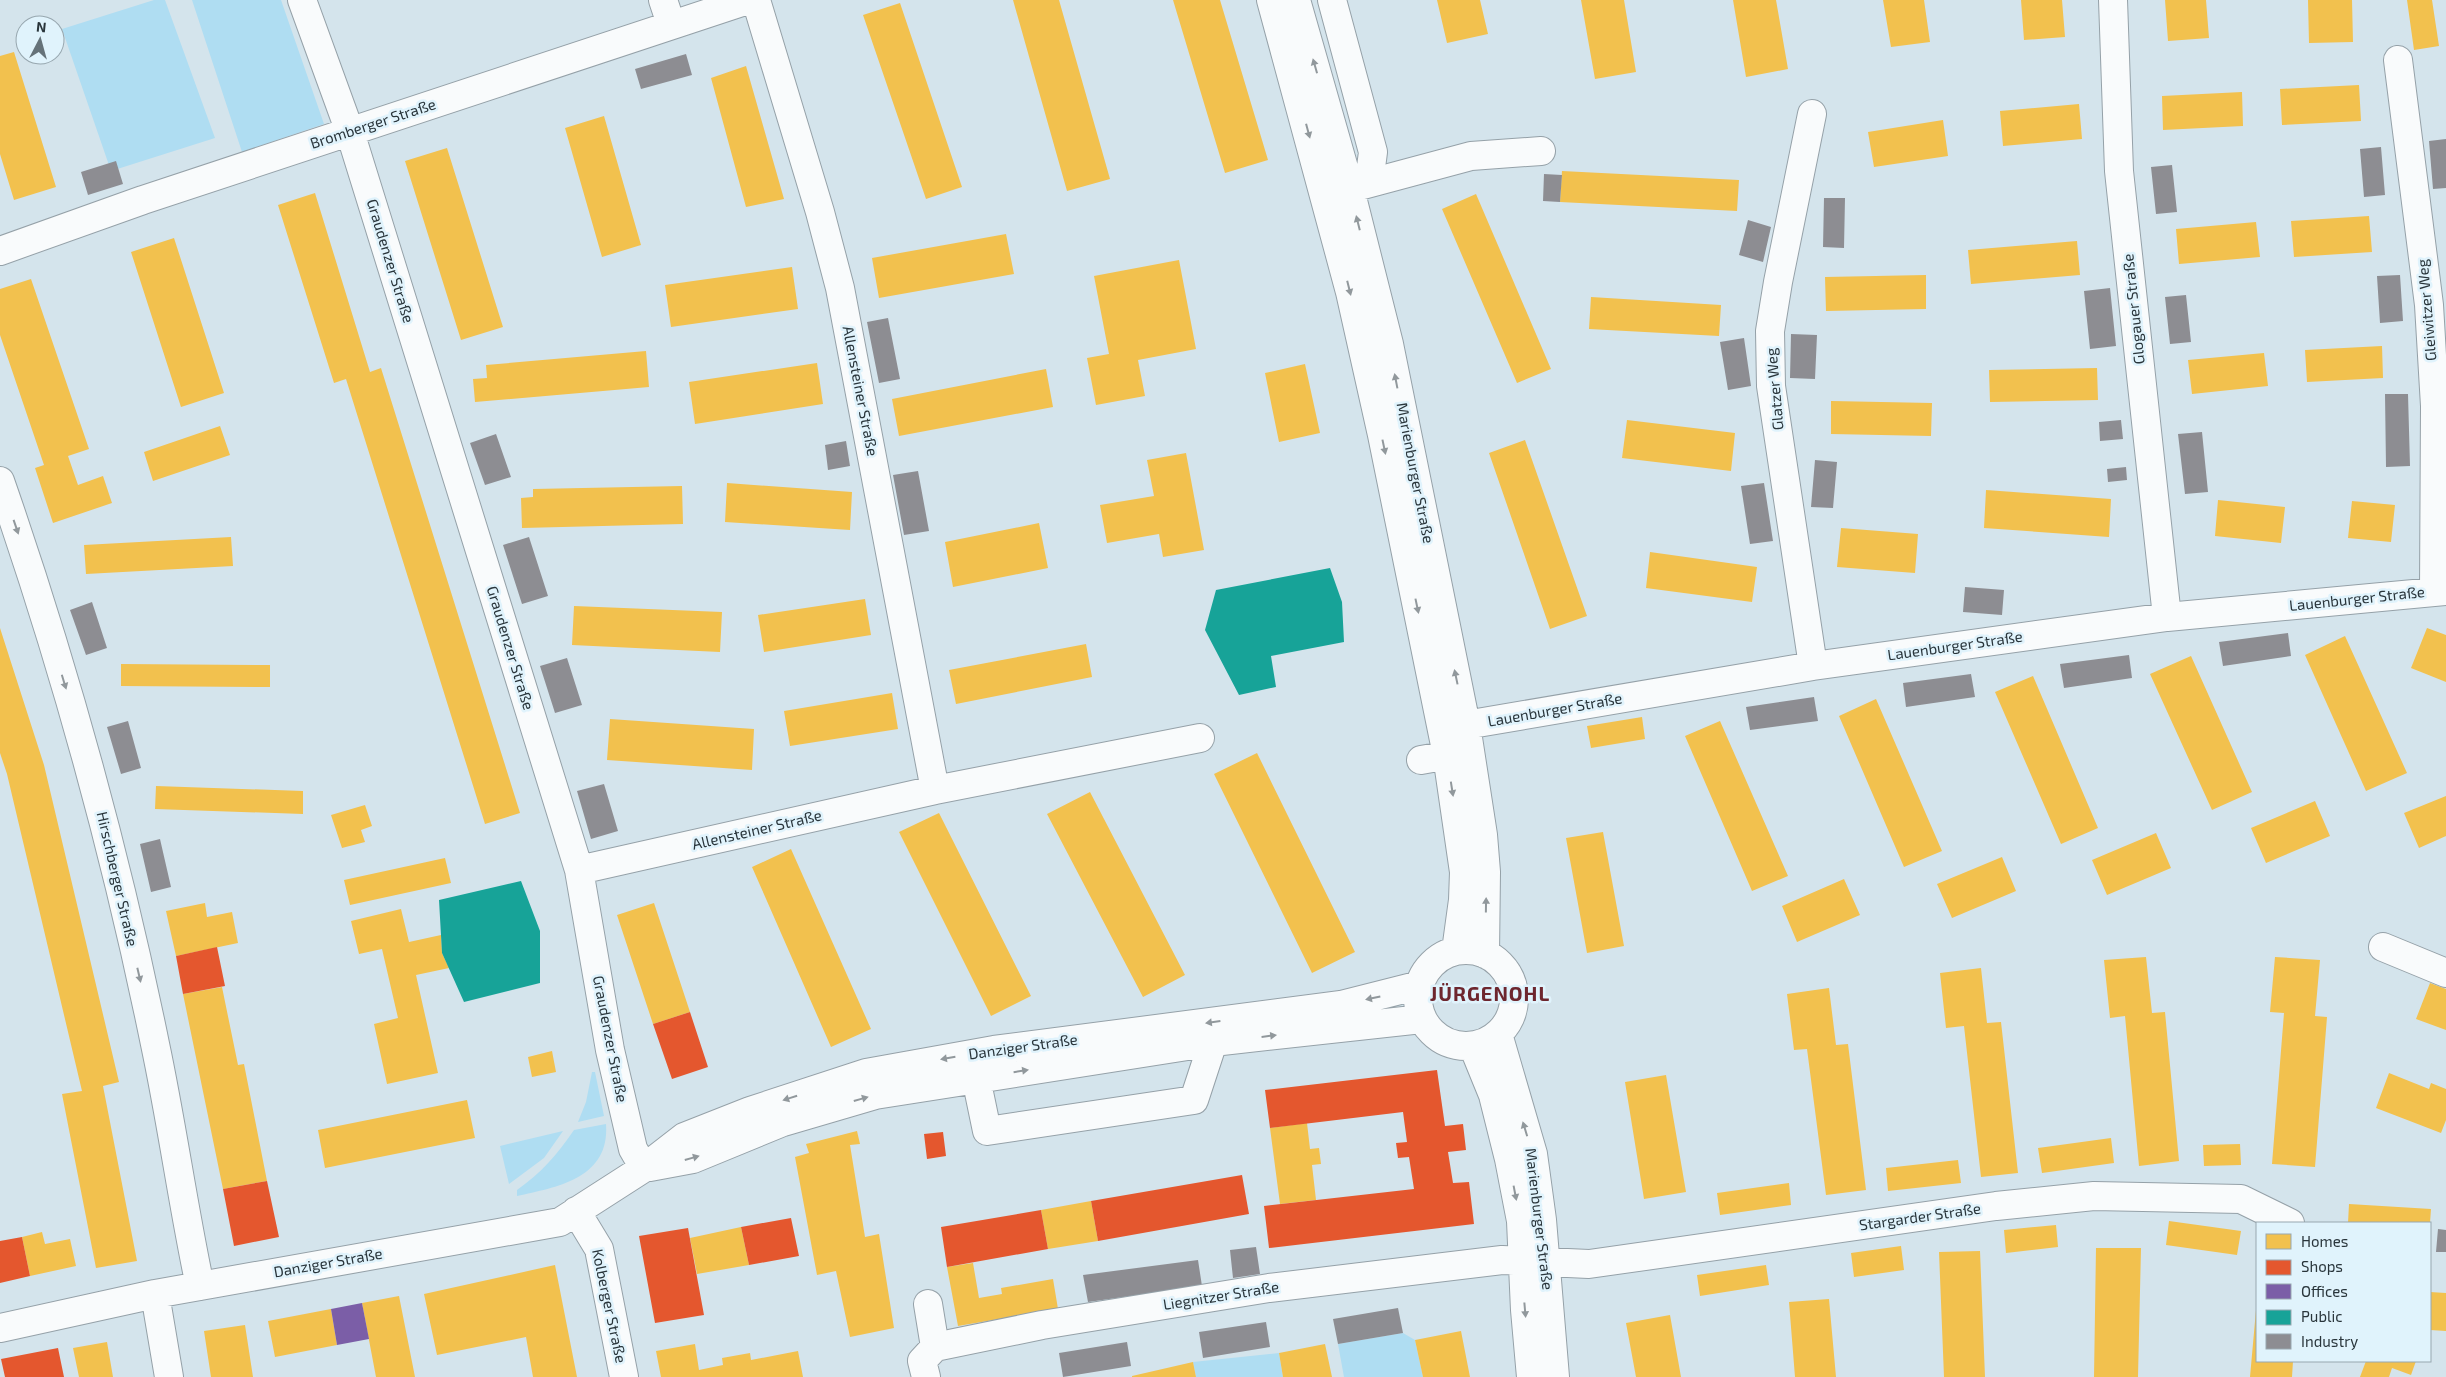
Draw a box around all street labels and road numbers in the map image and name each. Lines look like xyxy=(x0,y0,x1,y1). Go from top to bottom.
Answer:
street label: Bromberger Straße xyxy=(308,94,438,152)
street label: Graudenzer Straße xyxy=(364,196,418,325)
street label: Glogauer Straße xyxy=(2118,253,2148,365)
street label: Gleiwitzer Weg xyxy=(2413,258,2439,362)
street label: Allensteiner Straße xyxy=(840,324,882,458)
street label: Glatzer Weg xyxy=(1761,346,1787,431)
street label: Marienburger Straße xyxy=(1394,401,1438,545)
street label: Lauenburger Straße xyxy=(2288,582,2426,614)
street label: Graudenzer Straße xyxy=(484,583,538,712)
street label: Lauenburger Straße xyxy=(1886,627,2024,663)
street label: Lauenburger Straße xyxy=(1486,688,1623,730)
street label: Allensteiner Straße xyxy=(690,805,823,853)
street label: Hirschberger Straße xyxy=(94,810,142,948)
street label: Graudenzer Straße xyxy=(590,974,632,1104)
street label: Danziger Straße xyxy=(967,1029,1079,1063)
street label: Marienburger Straße xyxy=(1522,1147,1558,1291)
street label: Stargarder Straße xyxy=(1858,1199,1982,1233)
street label: Danziger Straße xyxy=(272,1244,384,1280)
street label: Kolberger Straße xyxy=(589,1247,631,1364)
street label: Liegnitzer Straße xyxy=(1162,1277,1280,1313)

